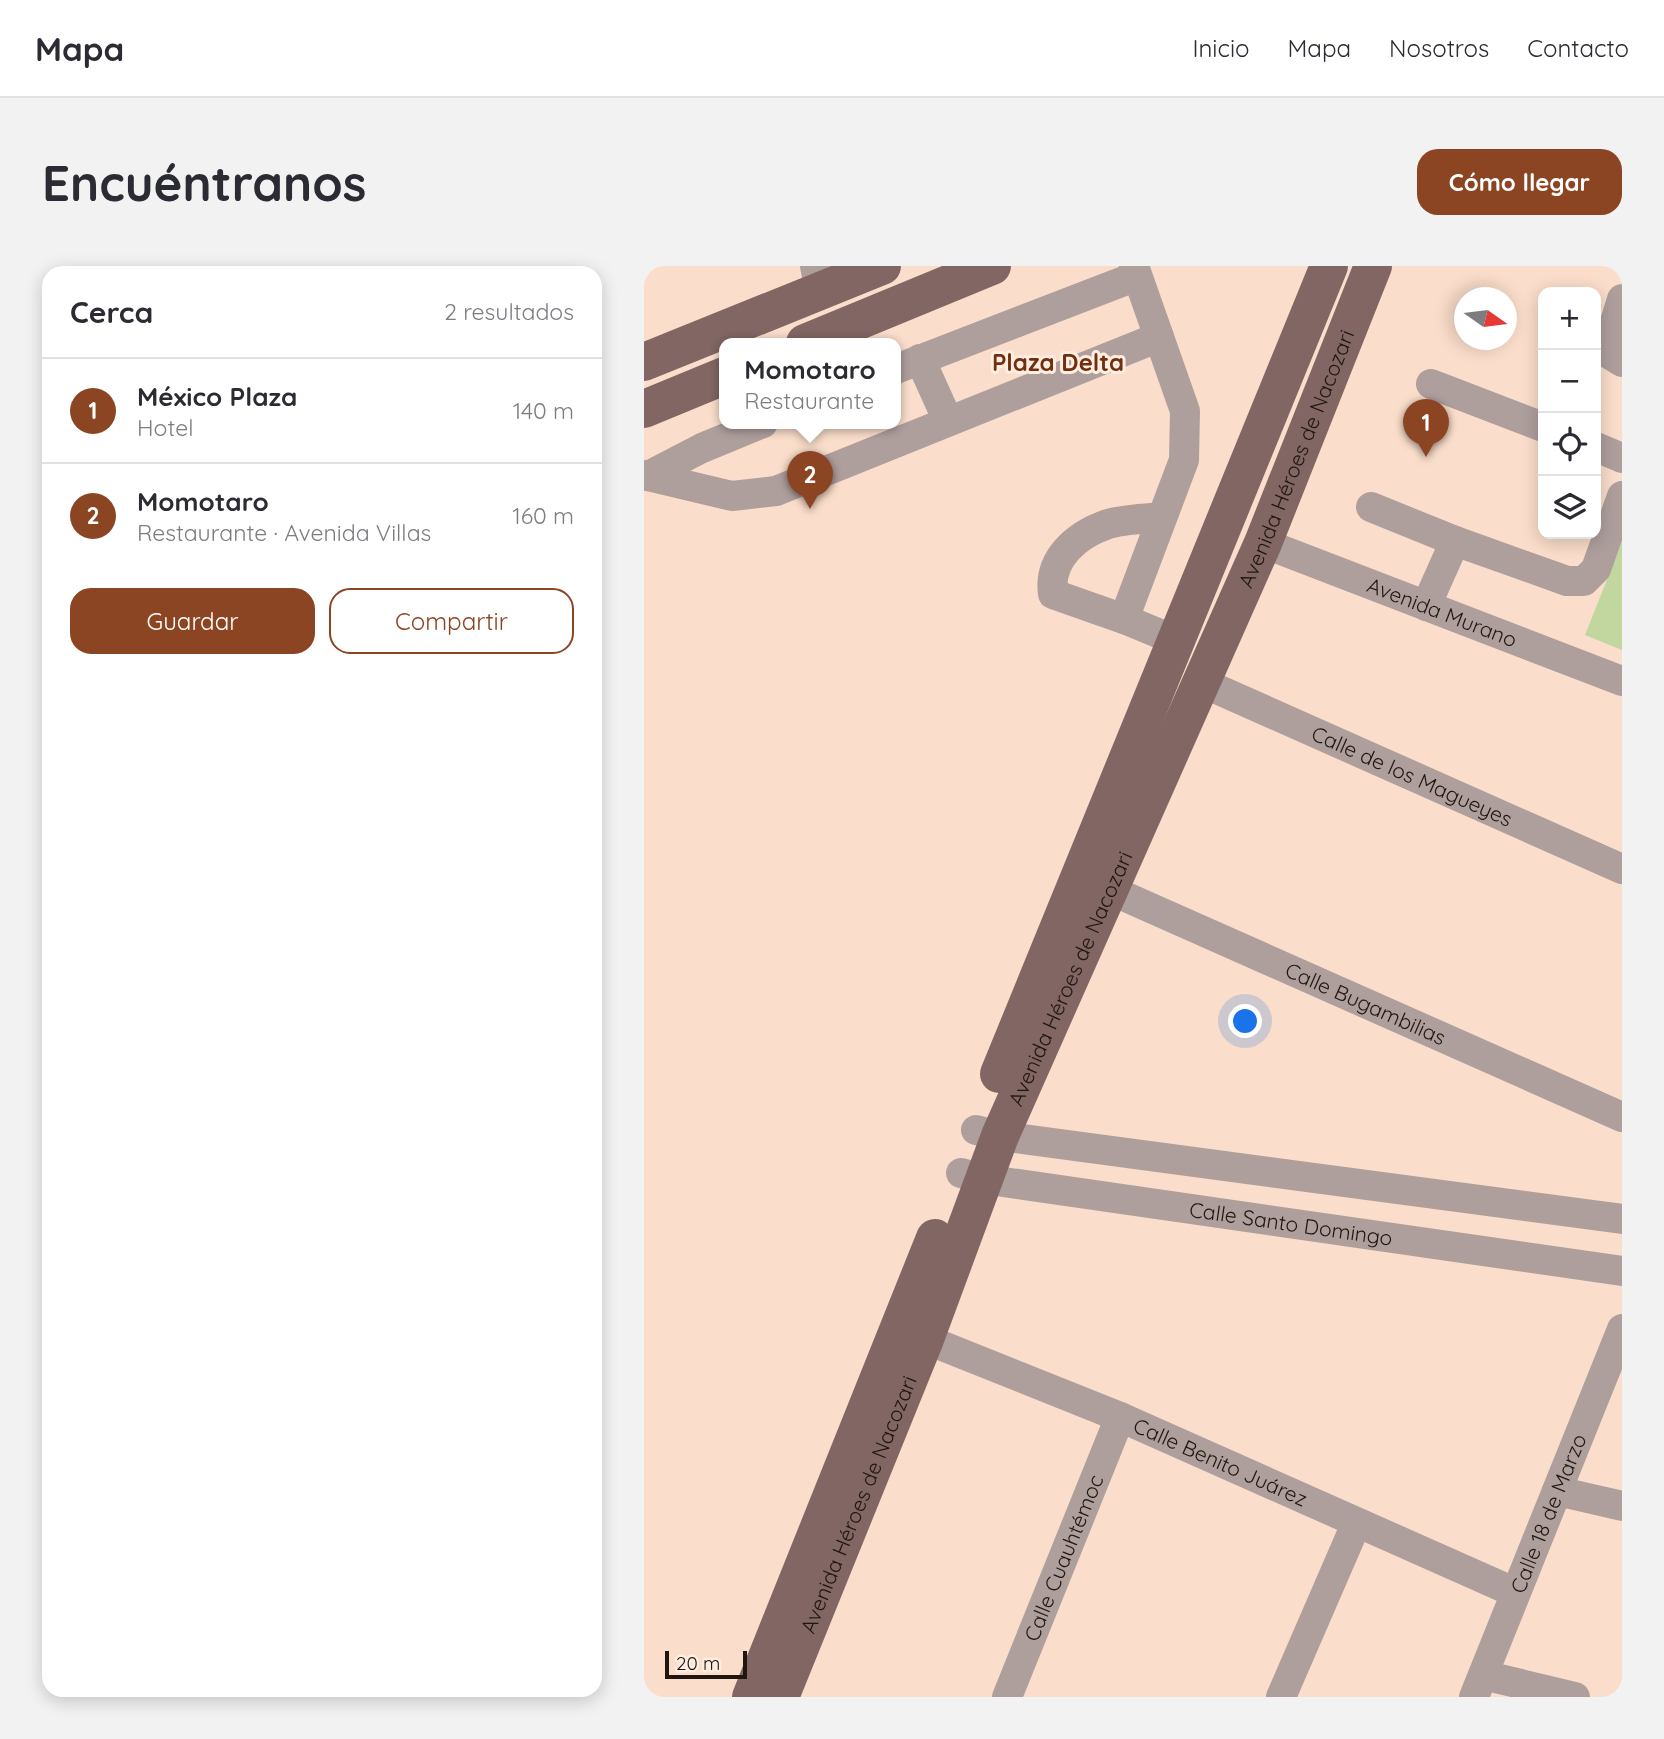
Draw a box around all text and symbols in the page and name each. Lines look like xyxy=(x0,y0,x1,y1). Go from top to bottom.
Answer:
text: Mapa xyxy=(35,28,124,69)
text: Inicio xyxy=(1192,33,1250,63)
text: Mapa xyxy=(1288,33,1351,63)
text: Nosotros xyxy=(1389,33,1489,63)
text: Contacto xyxy=(1527,33,1629,63)
button: Cómo llegar xyxy=(1417,149,1622,215)
text: Encuéntranos xyxy=(42,152,366,213)
north arrow xyxy=(1454,287,1517,350)
map controls xyxy=(1538,287,1601,539)
button: + xyxy=(1538,287,1601,350)
text: Cerca xyxy=(70,293,153,331)
text: 2 resultados xyxy=(444,297,574,326)
street label: Avenida Héroes de Nacozari xyxy=(1232,326,1359,591)
popup xyxy=(719,338,901,429)
district label: Plaza Delta xyxy=(992,347,1124,377)
button: − xyxy=(1538,350,1601,413)
text: Momotaro xyxy=(744,353,876,386)
text: México Plaza xyxy=(137,380,297,413)
text: Restaurante xyxy=(744,386,874,415)
text: 1 xyxy=(89,396,97,425)
text: 140 m xyxy=(513,396,574,425)
pin: 1 xyxy=(1403,399,1449,457)
text: Hotel xyxy=(137,413,193,442)
button: locate xyxy=(1538,413,1601,476)
pin: 2 xyxy=(787,451,833,509)
button: layers xyxy=(1538,476,1601,539)
text: Momotaro xyxy=(137,485,269,518)
text: 2 xyxy=(86,501,100,530)
text: 160 m xyxy=(512,501,574,530)
text: Restaurante · Avenida Villas xyxy=(137,518,431,547)
street label: Avenida Murano xyxy=(1364,571,1521,652)
button: Guardar xyxy=(70,588,315,654)
button: Compartir xyxy=(329,588,574,654)
street label: Calle de los Magueyes xyxy=(1308,720,1517,832)
street label: Avenida Héroes de Nacozari xyxy=(1002,847,1138,1110)
street label: Calle Bugambilias xyxy=(1281,956,1450,1050)
your location xyxy=(1228,1004,1262,1038)
street label: Calle Santo Domingo xyxy=(1188,1196,1394,1251)
street label: Avenida Héroes de Nacozari xyxy=(794,1372,922,1637)
street label: Calle Benito Juárez xyxy=(1130,1412,1311,1512)
street label: Calle 18 de Marzo xyxy=(1504,1430,1592,1597)
street label: Calle Cuauhtémoc xyxy=(1018,1471,1108,1645)
scale bar xyxy=(665,1648,747,1680)
text: 20 m xyxy=(676,1651,720,1675)

